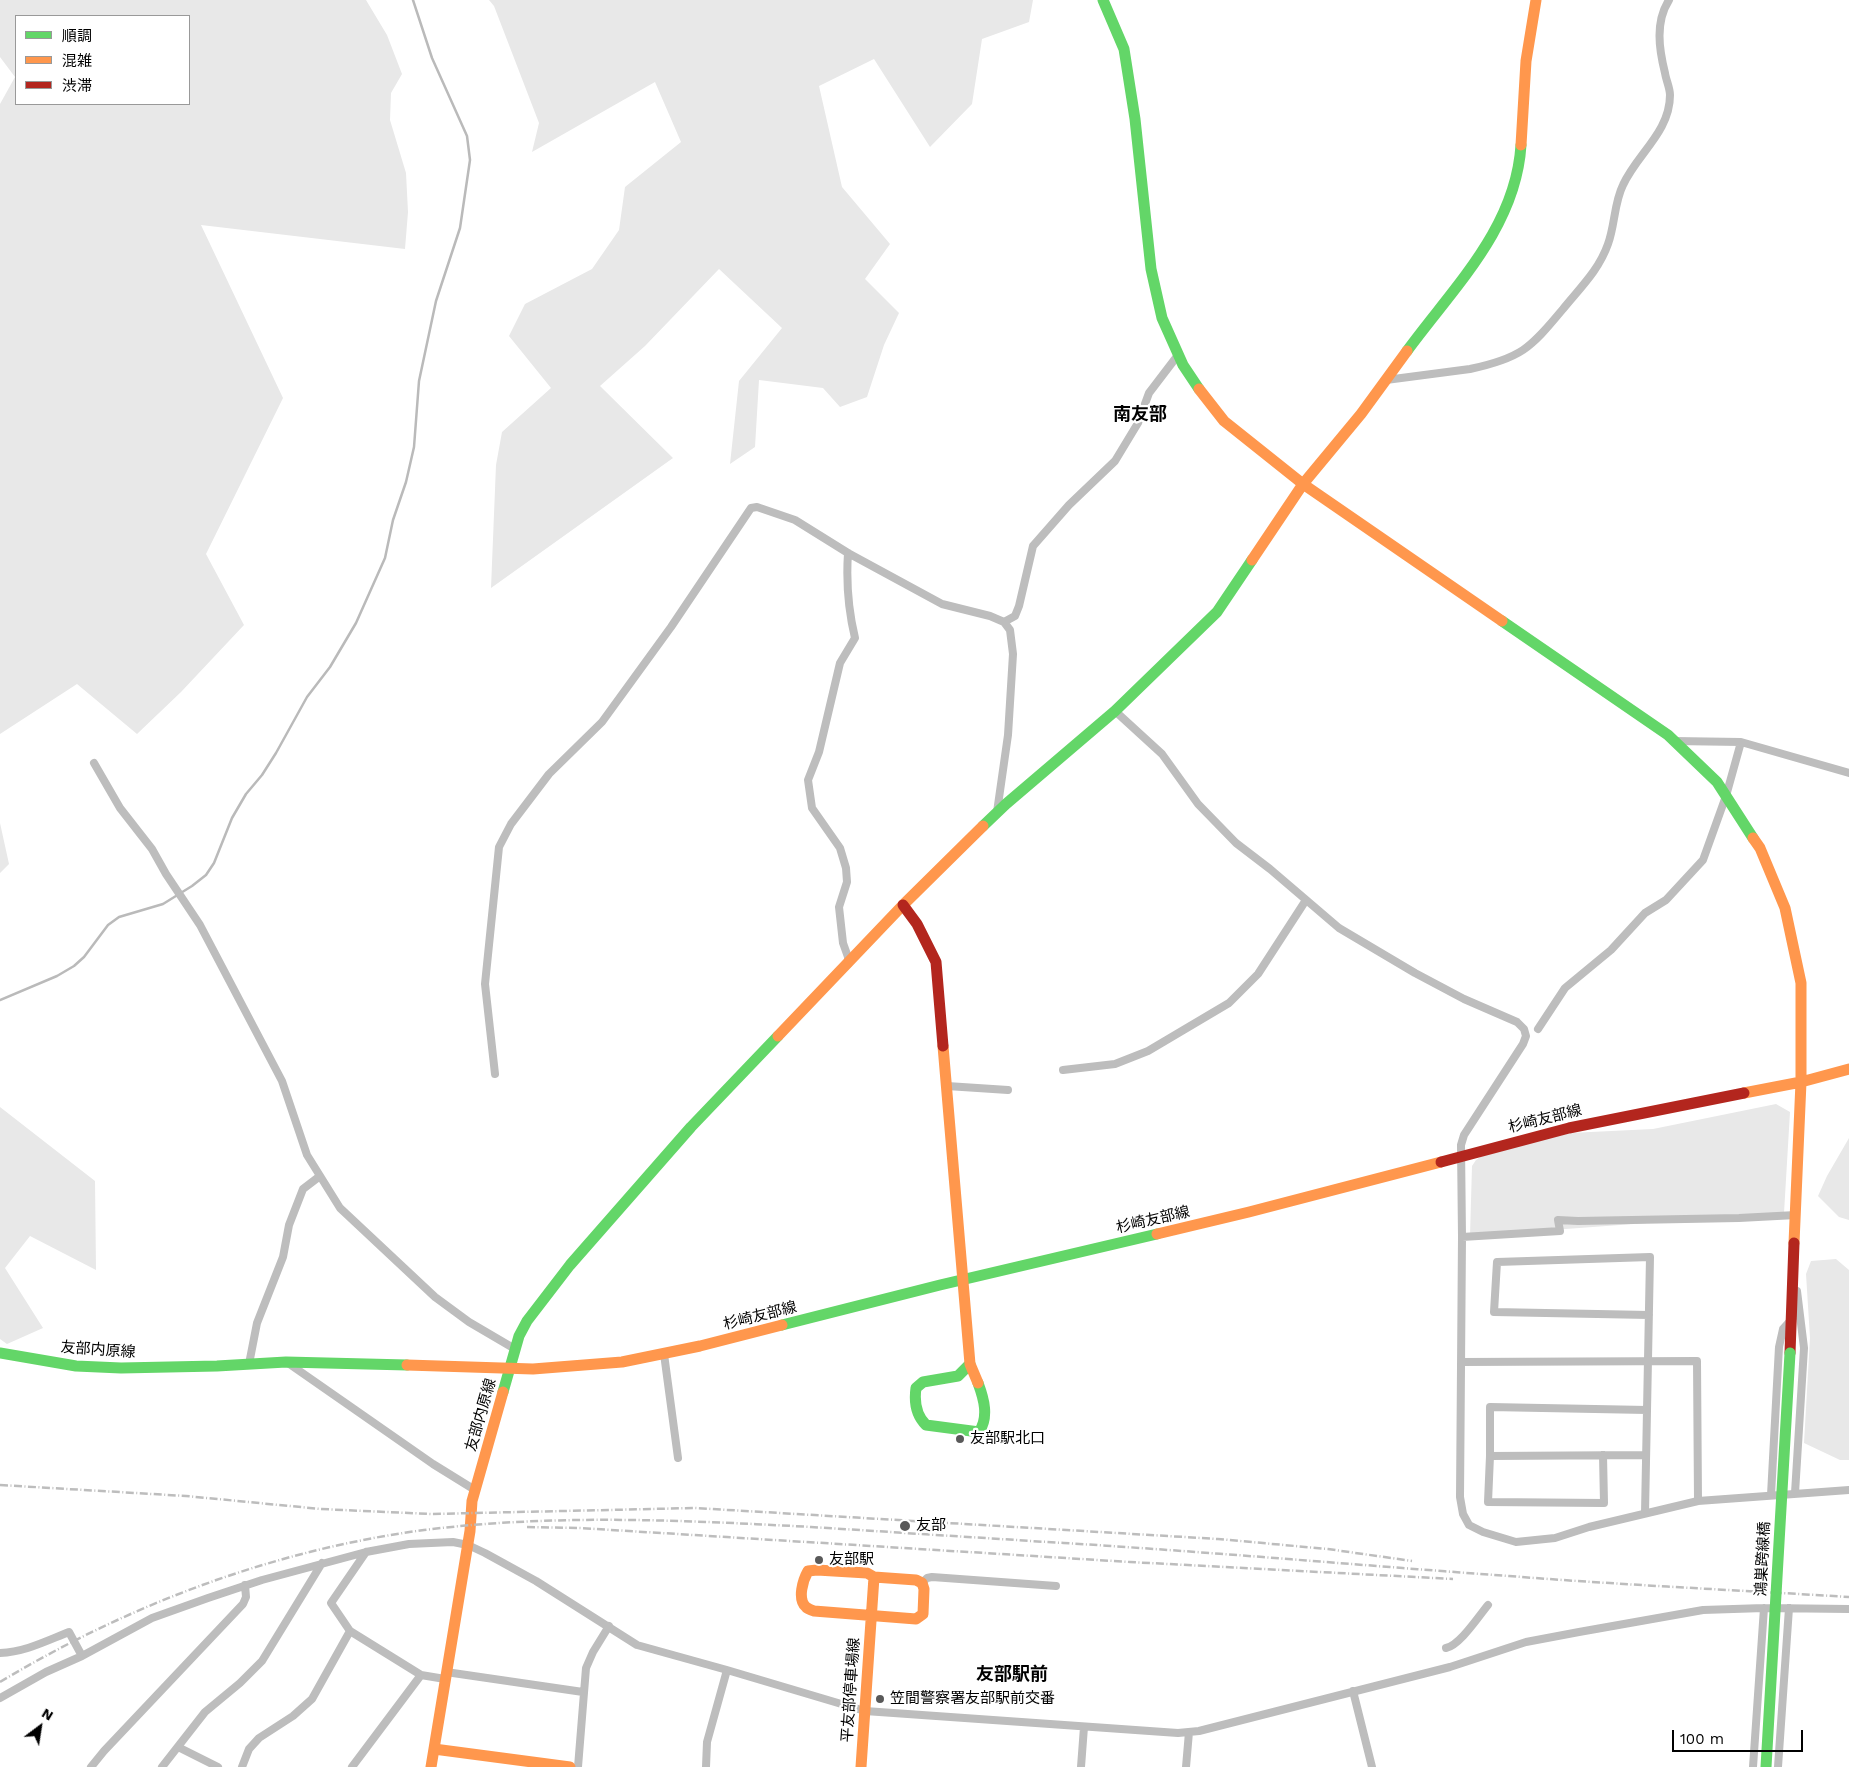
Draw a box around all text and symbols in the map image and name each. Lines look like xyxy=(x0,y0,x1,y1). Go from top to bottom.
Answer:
legend xyxy=(15,15,190,105)
text: 順調 xyxy=(62,27,92,45)
text: 混雑 xyxy=(62,52,92,70)
text: 渋滞 xyxy=(62,77,92,95)
district label: 南友部 xyxy=(1113,404,1167,426)
street label: 杉崎友部線 xyxy=(1506,1101,1584,1137)
street label: 杉崎友部線 xyxy=(1114,1203,1192,1237)
street label: 杉崎友部線 xyxy=(721,1298,799,1334)
street label: 友部内原線 xyxy=(60,1338,136,1362)
street label: 友部内原線 xyxy=(462,1376,500,1454)
place label: 友部駅北口 xyxy=(970,1430,1045,1448)
marker: 友部駅北口 xyxy=(954,1433,966,1445)
place label: 友部 xyxy=(916,1517,946,1535)
marker: 友部 xyxy=(898,1519,912,1533)
street label: 鴻巣跨線橋 xyxy=(1752,1521,1774,1597)
place label: 友部駅 xyxy=(829,1551,874,1569)
marker: 友部駅 xyxy=(813,1554,825,1566)
street label: 平友部停車場線 xyxy=(838,1637,864,1743)
district label: 友部駅前 xyxy=(976,1664,1048,1686)
place label: 笠間警察署友部駅前交番 xyxy=(890,1690,1055,1708)
marker: 笠間警察署友部駅前交番 xyxy=(874,1693,886,1705)
north arrow xyxy=(15,1702,65,1752)
text: N xyxy=(39,1705,56,1724)
scale bar xyxy=(1674,1720,1805,1752)
text: 100 m xyxy=(1680,1730,1724,1748)

